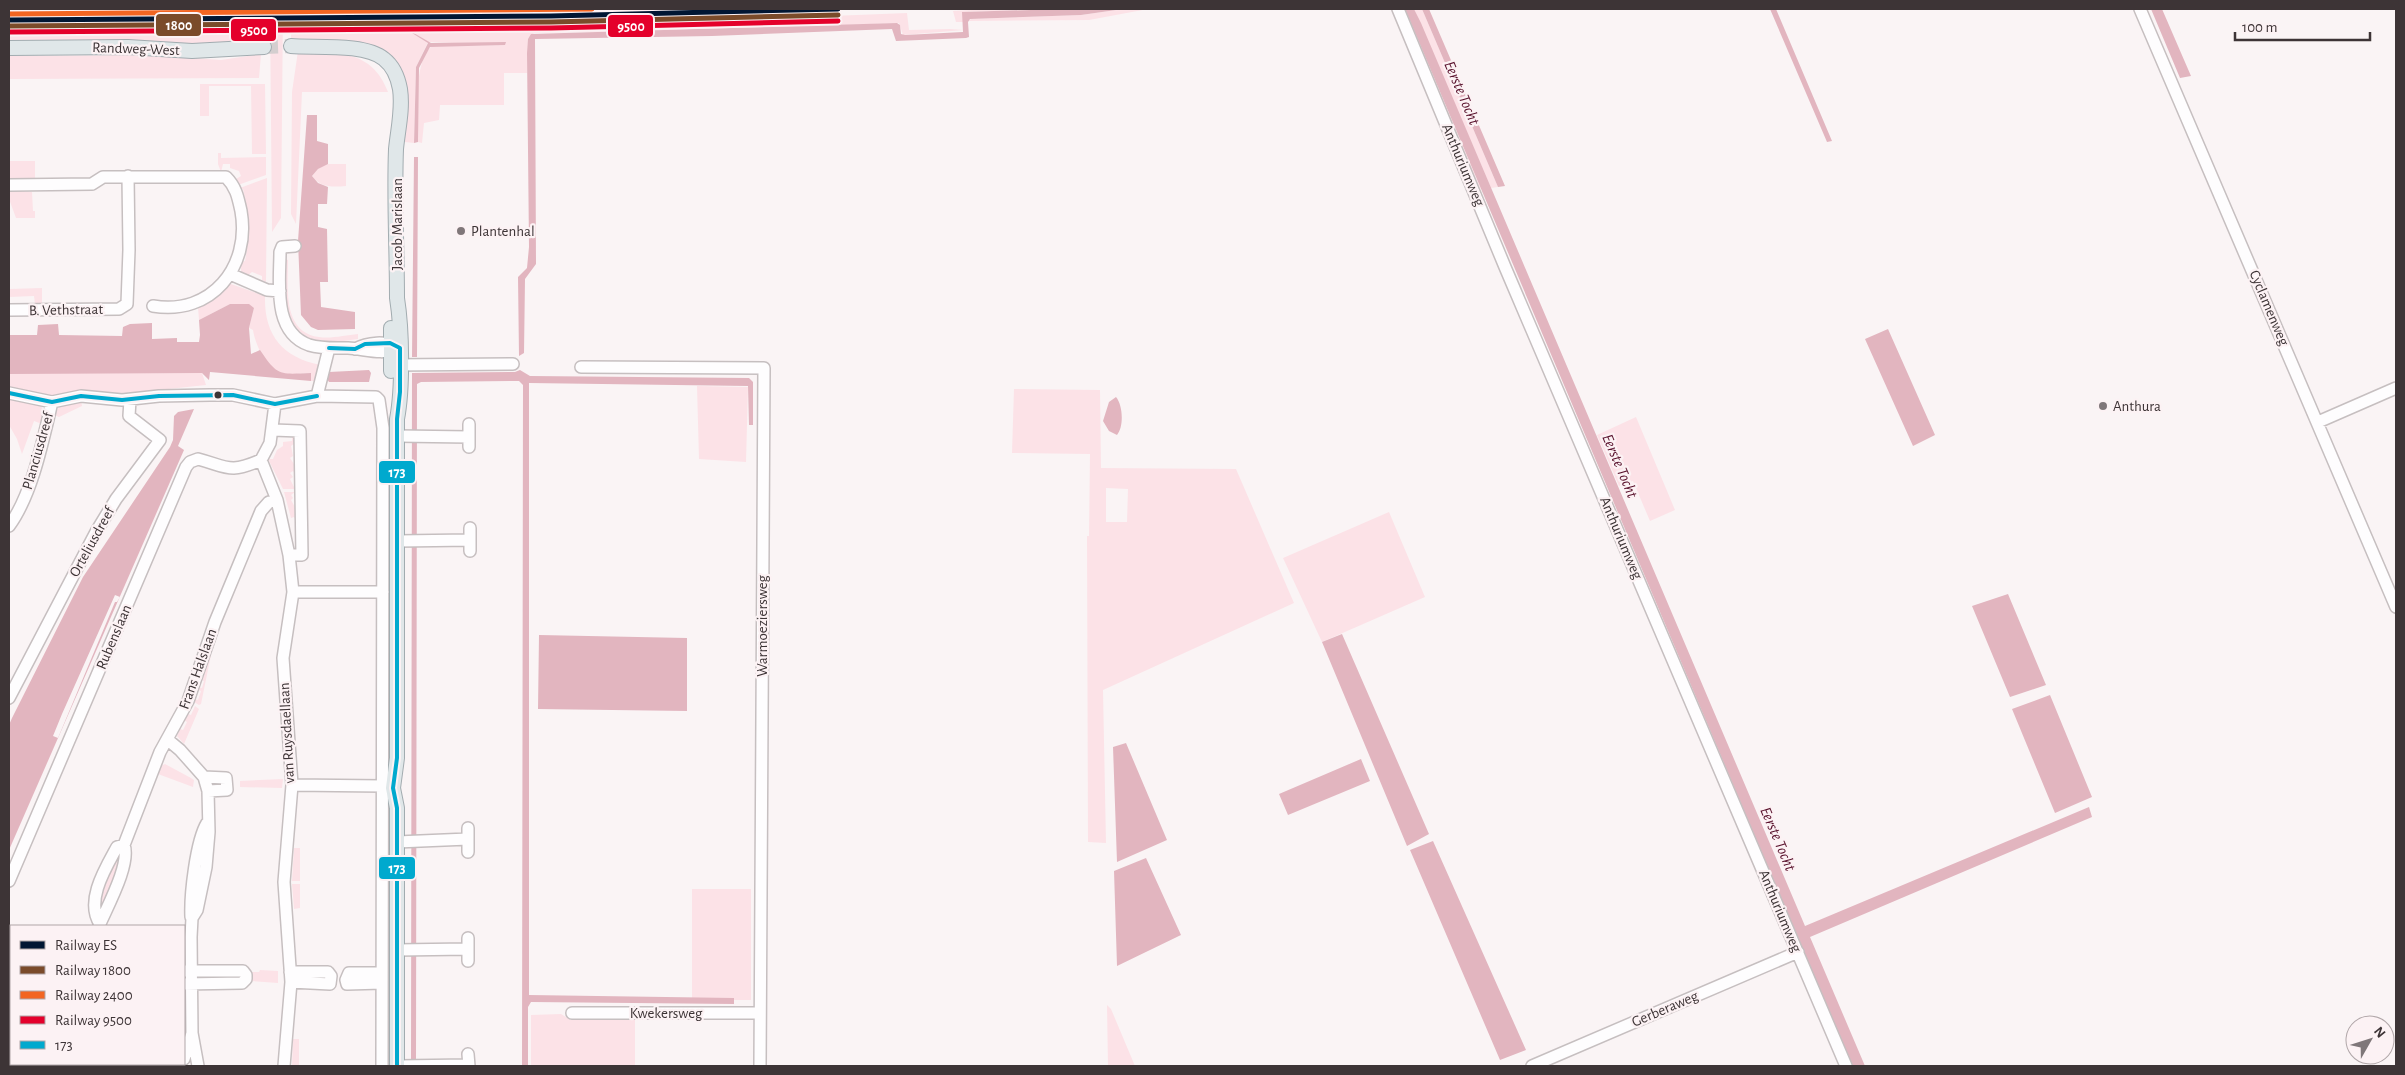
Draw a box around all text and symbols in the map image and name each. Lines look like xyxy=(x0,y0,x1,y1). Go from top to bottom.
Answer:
scale bar xyxy=(2235,10,2370,42)
line badge: 1800 xyxy=(155,13,202,37)
line badge: 9500 xyxy=(607,14,654,38)
line badge: 9500 xyxy=(230,18,277,42)
text: 1800 xyxy=(166,19,192,33)
text: 9500 xyxy=(617,20,645,34)
text: 100 m xyxy=(2242,20,2277,35)
text: 9500 xyxy=(240,24,268,38)
street label: Randweg-West xyxy=(92,40,180,58)
water label: Eerste Tocht xyxy=(1441,59,1483,128)
street label: Anthuriumweg xyxy=(1439,122,1487,209)
street label: Jacob Marislaan xyxy=(390,178,405,270)
place label: Plantenhal xyxy=(471,224,535,239)
marker: Plantenhal xyxy=(455,225,467,237)
street label: Cyclamenweg xyxy=(2246,268,2292,349)
street label: B. Vethstraat xyxy=(29,302,104,318)
unlabelled marker xyxy=(213,390,223,400)
place label: Anthura xyxy=(2113,399,2161,414)
marker: Anthura xyxy=(2097,400,2109,412)
street label: Planciusdreef xyxy=(20,409,57,491)
water label: Eerste Tocht xyxy=(1599,432,1641,501)
line badge: 173 xyxy=(378,460,416,484)
text: 173 xyxy=(388,466,406,480)
street label: Anthuriumweg xyxy=(1597,495,1645,582)
street label: Orteliusdreef xyxy=(67,503,118,579)
street label: Warmoeziersweg xyxy=(755,575,770,677)
street label: Rubenslaan xyxy=(94,602,134,672)
street label: Frans Halslaan xyxy=(177,627,219,711)
street label: van Ruysdaellaan xyxy=(277,682,297,784)
water label: Eerste Tocht xyxy=(1757,805,1799,874)
line badge: 173 xyxy=(378,856,416,880)
text: 173 xyxy=(388,862,406,876)
street label: Anthuriumweg xyxy=(1756,868,1804,955)
legend xyxy=(10,925,185,1065)
text: Railway ES xyxy=(55,938,117,953)
text: Railway 1800 xyxy=(55,963,131,978)
text: Railway 2400 xyxy=(55,988,133,1003)
street label: Gerberaweg xyxy=(1630,988,1701,1030)
street label: Kwekersweg xyxy=(630,1006,703,1021)
text: Railway 9500 xyxy=(55,1013,132,1028)
north arrow xyxy=(2345,1015,2395,1065)
text: N xyxy=(2371,1024,2388,1041)
text: 173 xyxy=(55,1038,73,1053)

